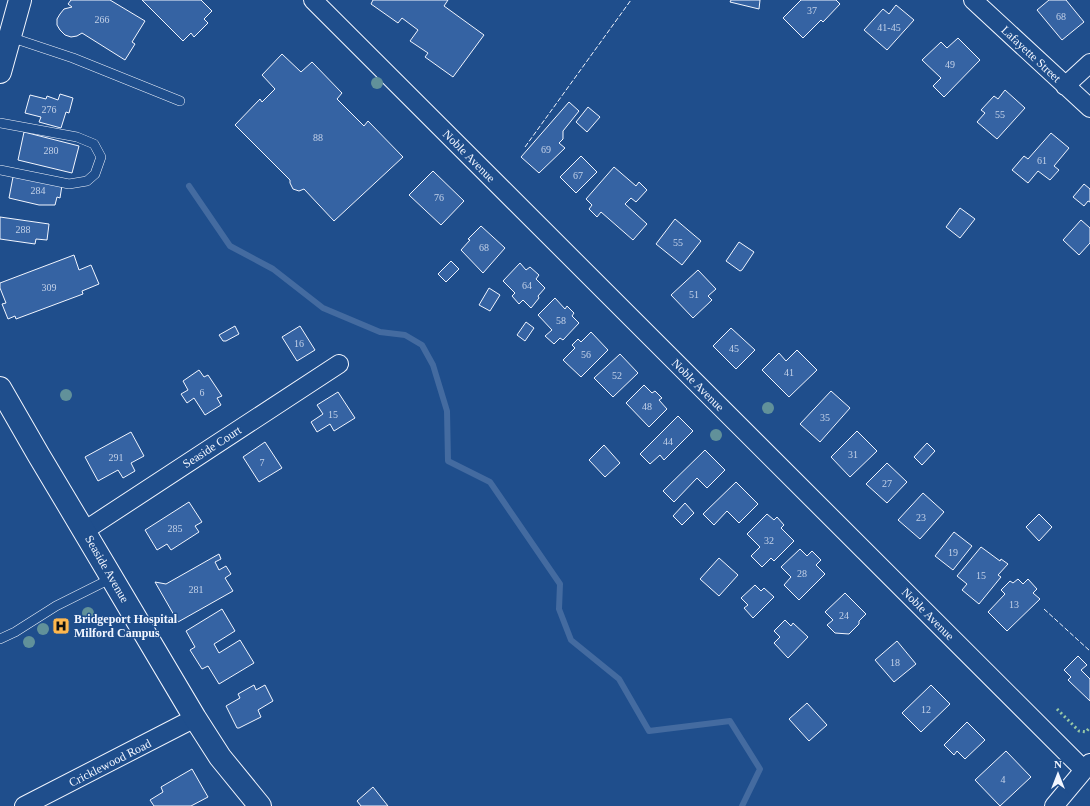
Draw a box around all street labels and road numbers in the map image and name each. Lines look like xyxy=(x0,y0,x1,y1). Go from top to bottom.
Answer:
street label: Lafayette Street xyxy=(998,23,1064,86)
street label: Noble Avenue xyxy=(440,127,498,185)
street label: Noble Avenue xyxy=(669,356,727,414)
street label: Seaside Court xyxy=(180,423,244,471)
street label: Seaside Avenue xyxy=(82,533,132,605)
street label: Noble Avenue xyxy=(899,585,957,643)
street label: Cricklewood Road xyxy=(67,736,153,790)

